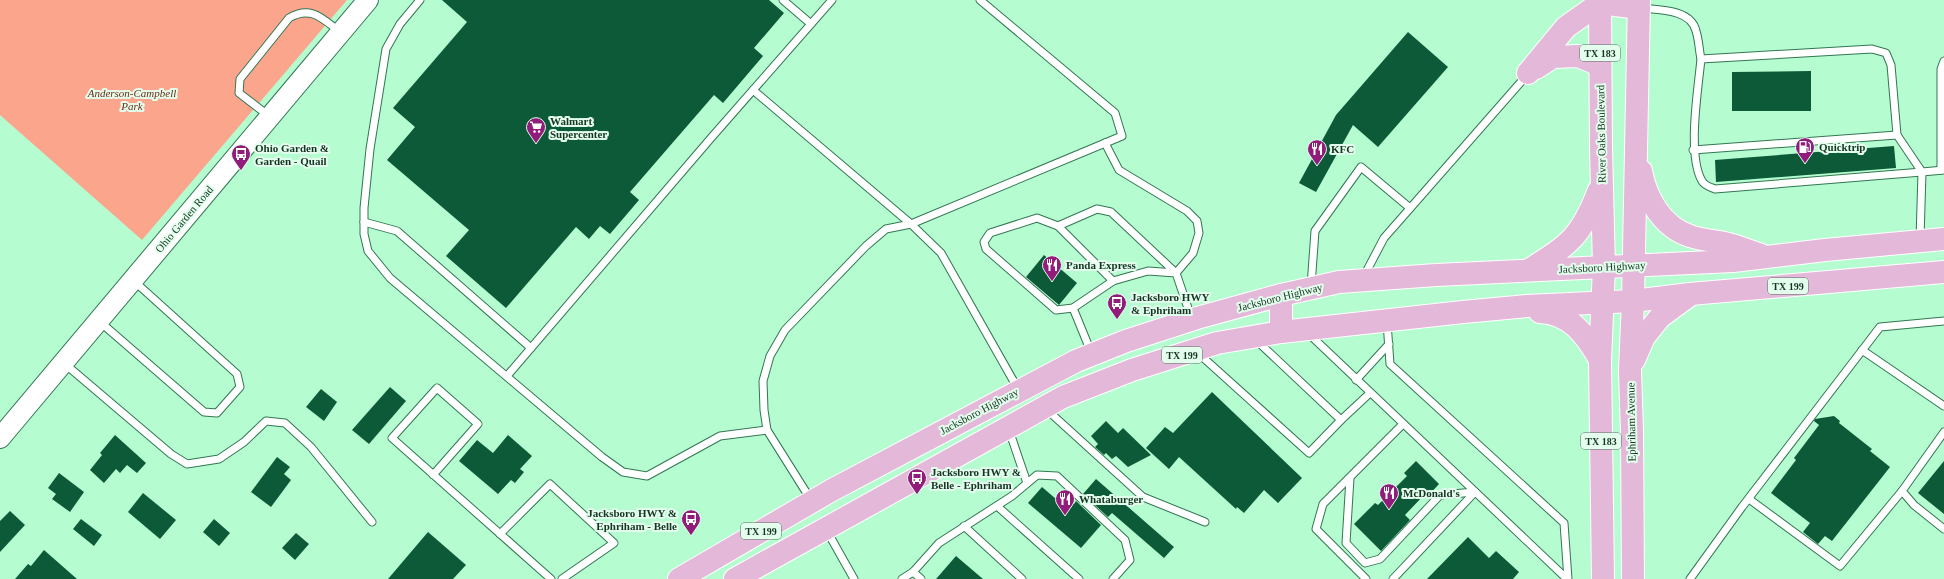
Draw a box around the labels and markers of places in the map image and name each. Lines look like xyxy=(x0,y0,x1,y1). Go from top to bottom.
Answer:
place label: Walmart Supercenter xyxy=(550,115,607,140)
supermarket icon: Walmart Supercenter xyxy=(525,116,547,144)
fuel station icon: Quicktrip xyxy=(1794,136,1816,164)
restaurant icon: KFC xyxy=(1306,138,1328,166)
place label: Quicktrip xyxy=(1819,141,1865,153)
place label: Ohio Garden & Garden - Quail xyxy=(255,142,329,167)
bus stop icon: Ohio Garden & Garden - Quail xyxy=(230,143,252,171)
place label: KFC xyxy=(1331,143,1354,155)
restaurant icon: Panda Express xyxy=(1041,254,1063,282)
place label: Panda Express xyxy=(1066,259,1137,271)
place label: Jacksboro HWY & Ephriham xyxy=(1131,291,1209,316)
bus stop icon: Jacksboro HWY & Ephriham xyxy=(1106,292,1128,320)
place label: Jacksboro HWY & Belle - Ephriham xyxy=(931,466,1021,491)
bus stop icon: Jacksboro HWY & Belle - Ephriham xyxy=(906,467,928,495)
restaurant icon: McDonald's xyxy=(1378,482,1400,510)
place label: McDonald's xyxy=(1403,487,1461,499)
restaurant icon: Whataburger xyxy=(1054,488,1076,516)
place label: Whataburger xyxy=(1079,493,1143,505)
place label: Jacksboro HWY & Ephriham - Belle xyxy=(587,507,677,532)
bus stop icon: Jacksboro HWY & Ephriham - Belle xyxy=(680,508,702,536)

